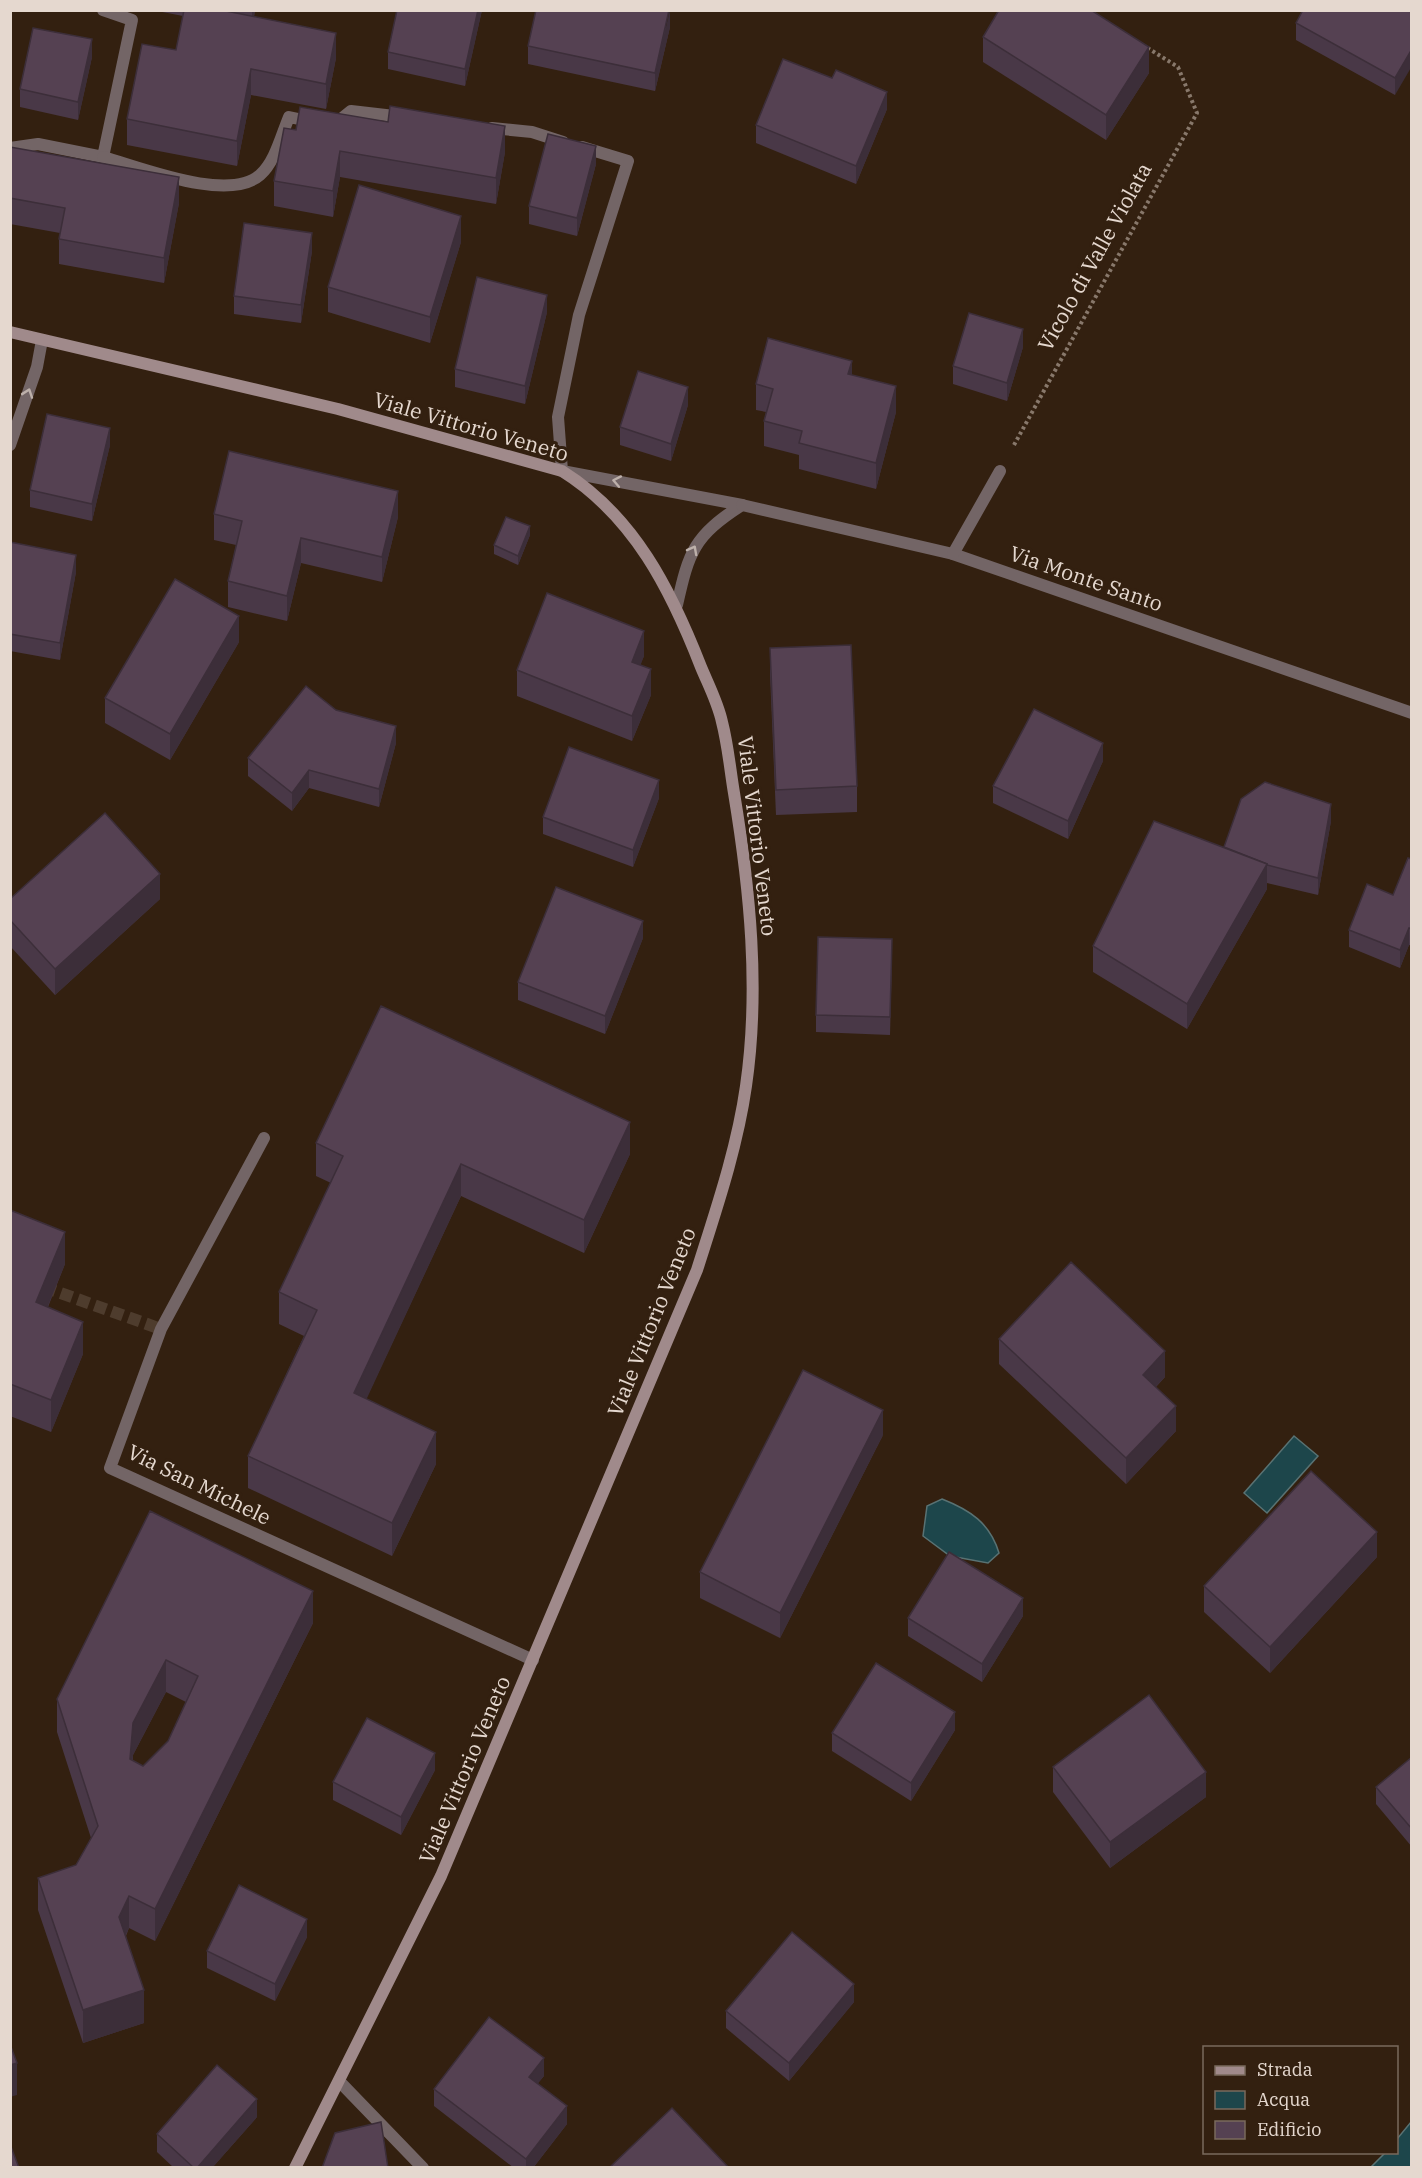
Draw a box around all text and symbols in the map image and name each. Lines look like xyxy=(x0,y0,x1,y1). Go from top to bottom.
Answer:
street label: Vicolo di Valle Violata xyxy=(1031,157,1158,356)
street label: Viale Vittorio Veneto xyxy=(371,385,572,467)
one-way arrow xyxy=(21,388,33,399)
one-way arrow xyxy=(612,475,622,488)
street label: Via Monte Santo xyxy=(1006,539,1167,617)
one-way arrow xyxy=(686,546,697,556)
street label: Viale Vittorio Veneto xyxy=(732,734,784,937)
street label: Viale Vittorio Veneto xyxy=(600,1223,702,1420)
street label: Via San Michele xyxy=(123,1437,276,1531)
street label: Viale Vittorio Veneto xyxy=(412,1672,516,1868)
legend xyxy=(1203,2046,1398,2154)
text: Strada xyxy=(1257,2058,1313,2081)
text: Acqua xyxy=(1257,2088,1310,2111)
text: Edificio xyxy=(1257,2118,1321,2141)

